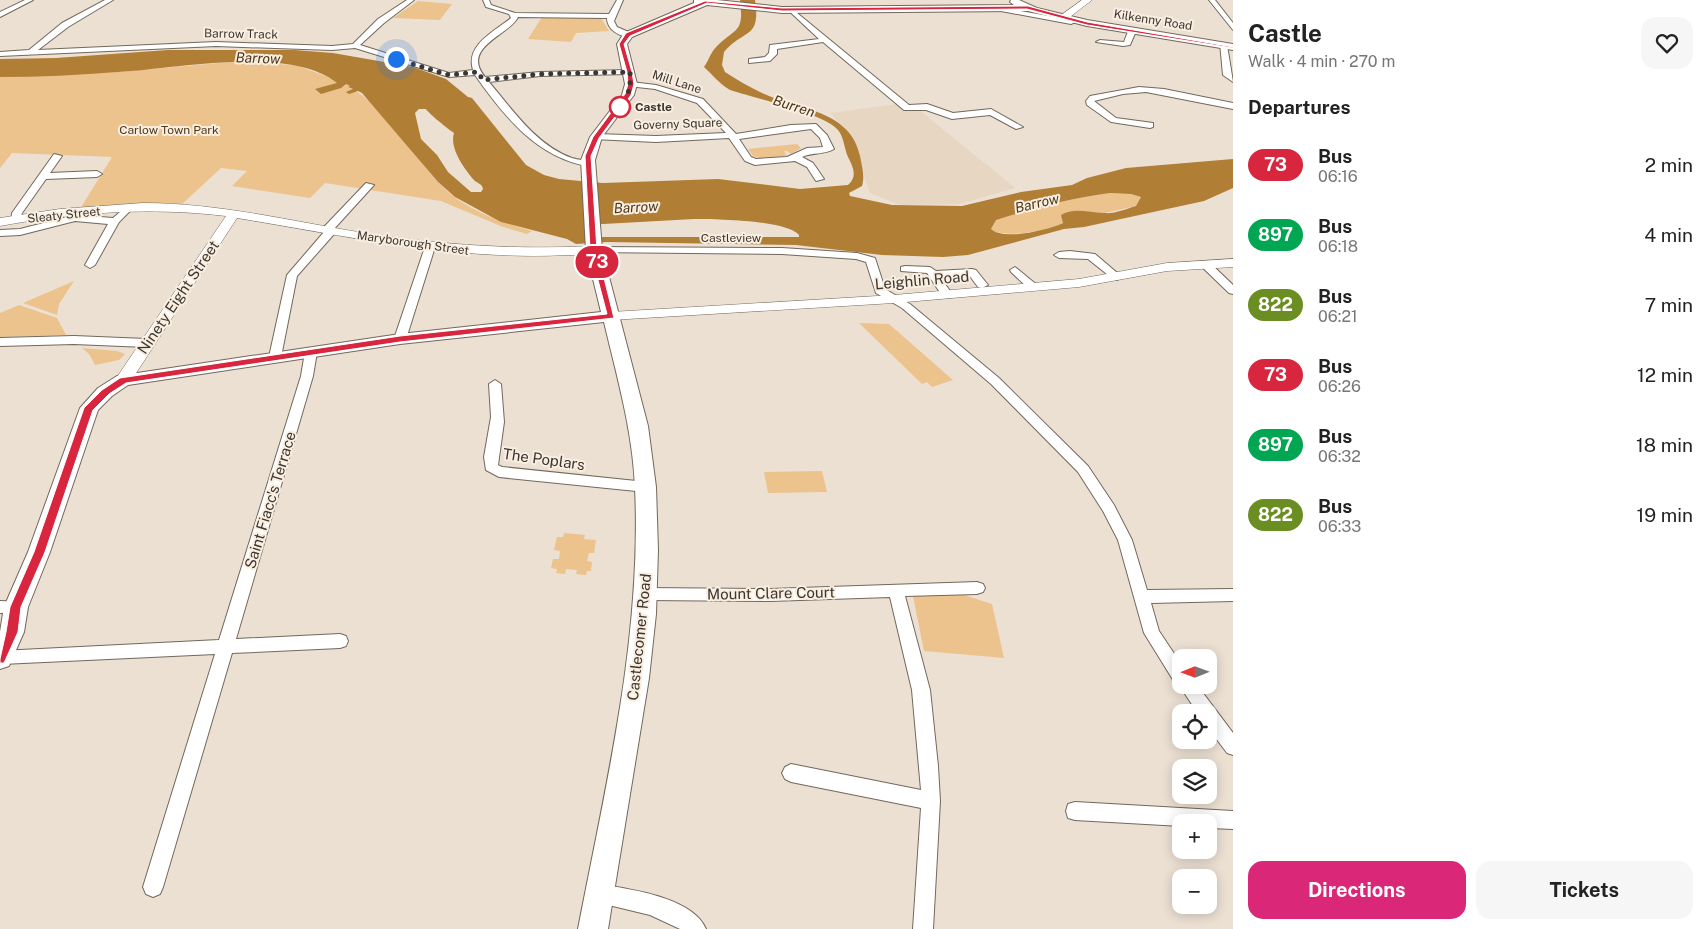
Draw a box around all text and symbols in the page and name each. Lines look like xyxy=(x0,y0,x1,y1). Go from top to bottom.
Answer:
street label: Kilkenny Road xyxy=(1113,7,1193,33)
button: heart xyxy=(1641,17,1693,69)
text: Castle xyxy=(1248,19,1322,47)
street label: Barrow Track xyxy=(204,26,278,42)
your location xyxy=(384,47,409,72)
water label: Barrow xyxy=(235,49,281,67)
text: Walk · 4 min · 270 m xyxy=(1248,52,1395,71)
street label: Mill Lane xyxy=(651,67,703,97)
water label: Burren xyxy=(771,92,817,120)
marker: Castle xyxy=(609,96,631,118)
text: Departures xyxy=(1248,96,1351,118)
place label: Castle xyxy=(635,100,672,114)
street label: Governy Square xyxy=(633,115,723,133)
park label: Carlow Town Park xyxy=(119,123,219,137)
text: Bus xyxy=(1318,145,1352,167)
text: 73 xyxy=(1264,154,1287,175)
text: 2 min xyxy=(1645,154,1693,176)
text: 06:16 xyxy=(1318,167,1358,186)
water label: Barrow xyxy=(1013,190,1061,216)
water label: Barrow xyxy=(613,198,659,216)
street label: Sleaty Street xyxy=(27,204,102,226)
text: Bus xyxy=(1318,215,1352,237)
text: 897 xyxy=(1258,224,1293,245)
text: 4 min xyxy=(1644,224,1693,246)
street label: Maryborough Street xyxy=(356,228,470,258)
street label: Castleview xyxy=(701,231,762,245)
street label: Ninety Eight Street xyxy=(134,237,222,357)
text: 06:18 xyxy=(1318,237,1358,256)
line badge: 73 xyxy=(574,246,620,278)
text: 73 xyxy=(585,251,609,272)
street label: Leighlin Road xyxy=(874,267,970,293)
text: Bus xyxy=(1318,285,1352,307)
text: 822 xyxy=(1258,294,1293,315)
text: 7 min xyxy=(1645,294,1693,316)
text: 06:21 xyxy=(1318,307,1358,326)
text: Bus xyxy=(1318,355,1352,377)
text: 73 xyxy=(1264,364,1287,385)
text: 12 min xyxy=(1637,364,1693,386)
text: 06:26 xyxy=(1318,377,1361,396)
text: Bus xyxy=(1318,425,1352,447)
street label: Saint Fiacc's Terrace xyxy=(241,429,299,571)
text: 897 xyxy=(1258,434,1293,455)
text: 18 min xyxy=(1636,434,1693,456)
street label: The Poplars xyxy=(502,445,586,473)
text: 06:32 xyxy=(1318,447,1361,466)
text: Bus xyxy=(1318,495,1352,517)
text: 822 xyxy=(1258,504,1293,525)
text: 19 min xyxy=(1637,504,1693,526)
text: 06:33 xyxy=(1318,517,1361,536)
street label: Castlecomer Road xyxy=(624,573,654,701)
street label: Mount Clare Court xyxy=(707,583,835,603)
north arrow xyxy=(1172,649,1218,694)
map controls xyxy=(1172,649,1217,914)
button: locate xyxy=(1172,704,1217,749)
button: layers xyxy=(1172,759,1217,804)
button: + xyxy=(1172,814,1217,859)
button: Directions xyxy=(1248,861,1466,919)
button: Tickets xyxy=(1476,861,1693,919)
button: − xyxy=(1172,869,1217,914)

